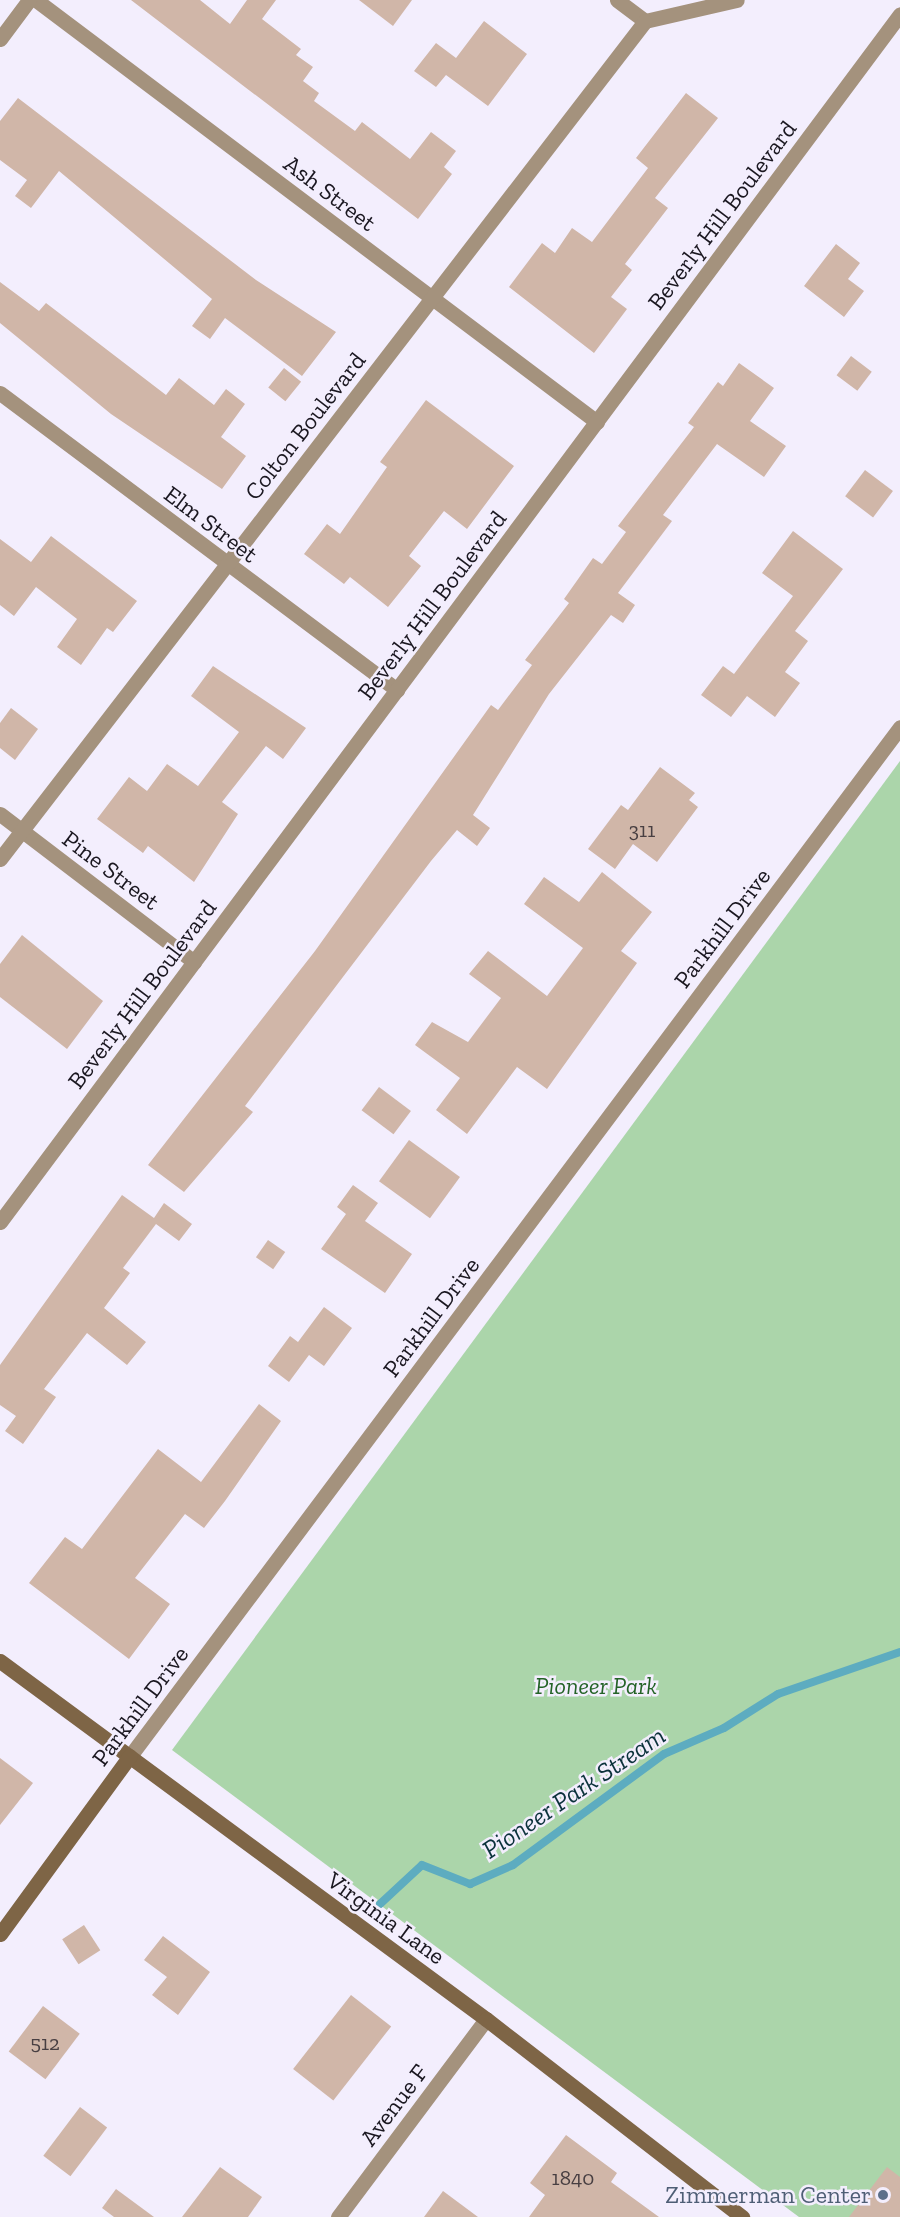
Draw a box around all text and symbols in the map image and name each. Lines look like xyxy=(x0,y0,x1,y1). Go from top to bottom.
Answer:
street label: Beverly Hill Boulevard xyxy=(641,115,803,315)
street label: Ash Street xyxy=(278,149,382,237)
street label: Colton Boulevard xyxy=(238,347,372,505)
street label: Elm Street xyxy=(158,479,264,569)
street label: Beverly Hill Boulevard xyxy=(351,505,513,705)
house number: 311 xyxy=(629,817,655,843)
street label: Pine Street xyxy=(57,824,165,916)
street label: Parkhill Drive xyxy=(668,862,776,994)
street label: Beverly Hill Boulevard xyxy=(61,894,223,1094)
street label: Parkhill Drive xyxy=(377,1251,485,1383)
street label: Parkhill Drive xyxy=(86,1640,194,1772)
park label: Pioneer Park xyxy=(535,1672,657,1700)
water label: Pioneer Park Stream xyxy=(476,1720,672,1866)
street label: Virginia Lane xyxy=(321,1866,451,1970)
house number: 512 xyxy=(30,2030,60,2056)
street label: Avenue F xyxy=(354,2058,434,2152)
house number: 1840 xyxy=(552,2165,594,2191)
place label: Zimmerman Center xyxy=(665,2181,871,2209)
marker: Zimmerman Center xyxy=(876,2188,890,2202)

